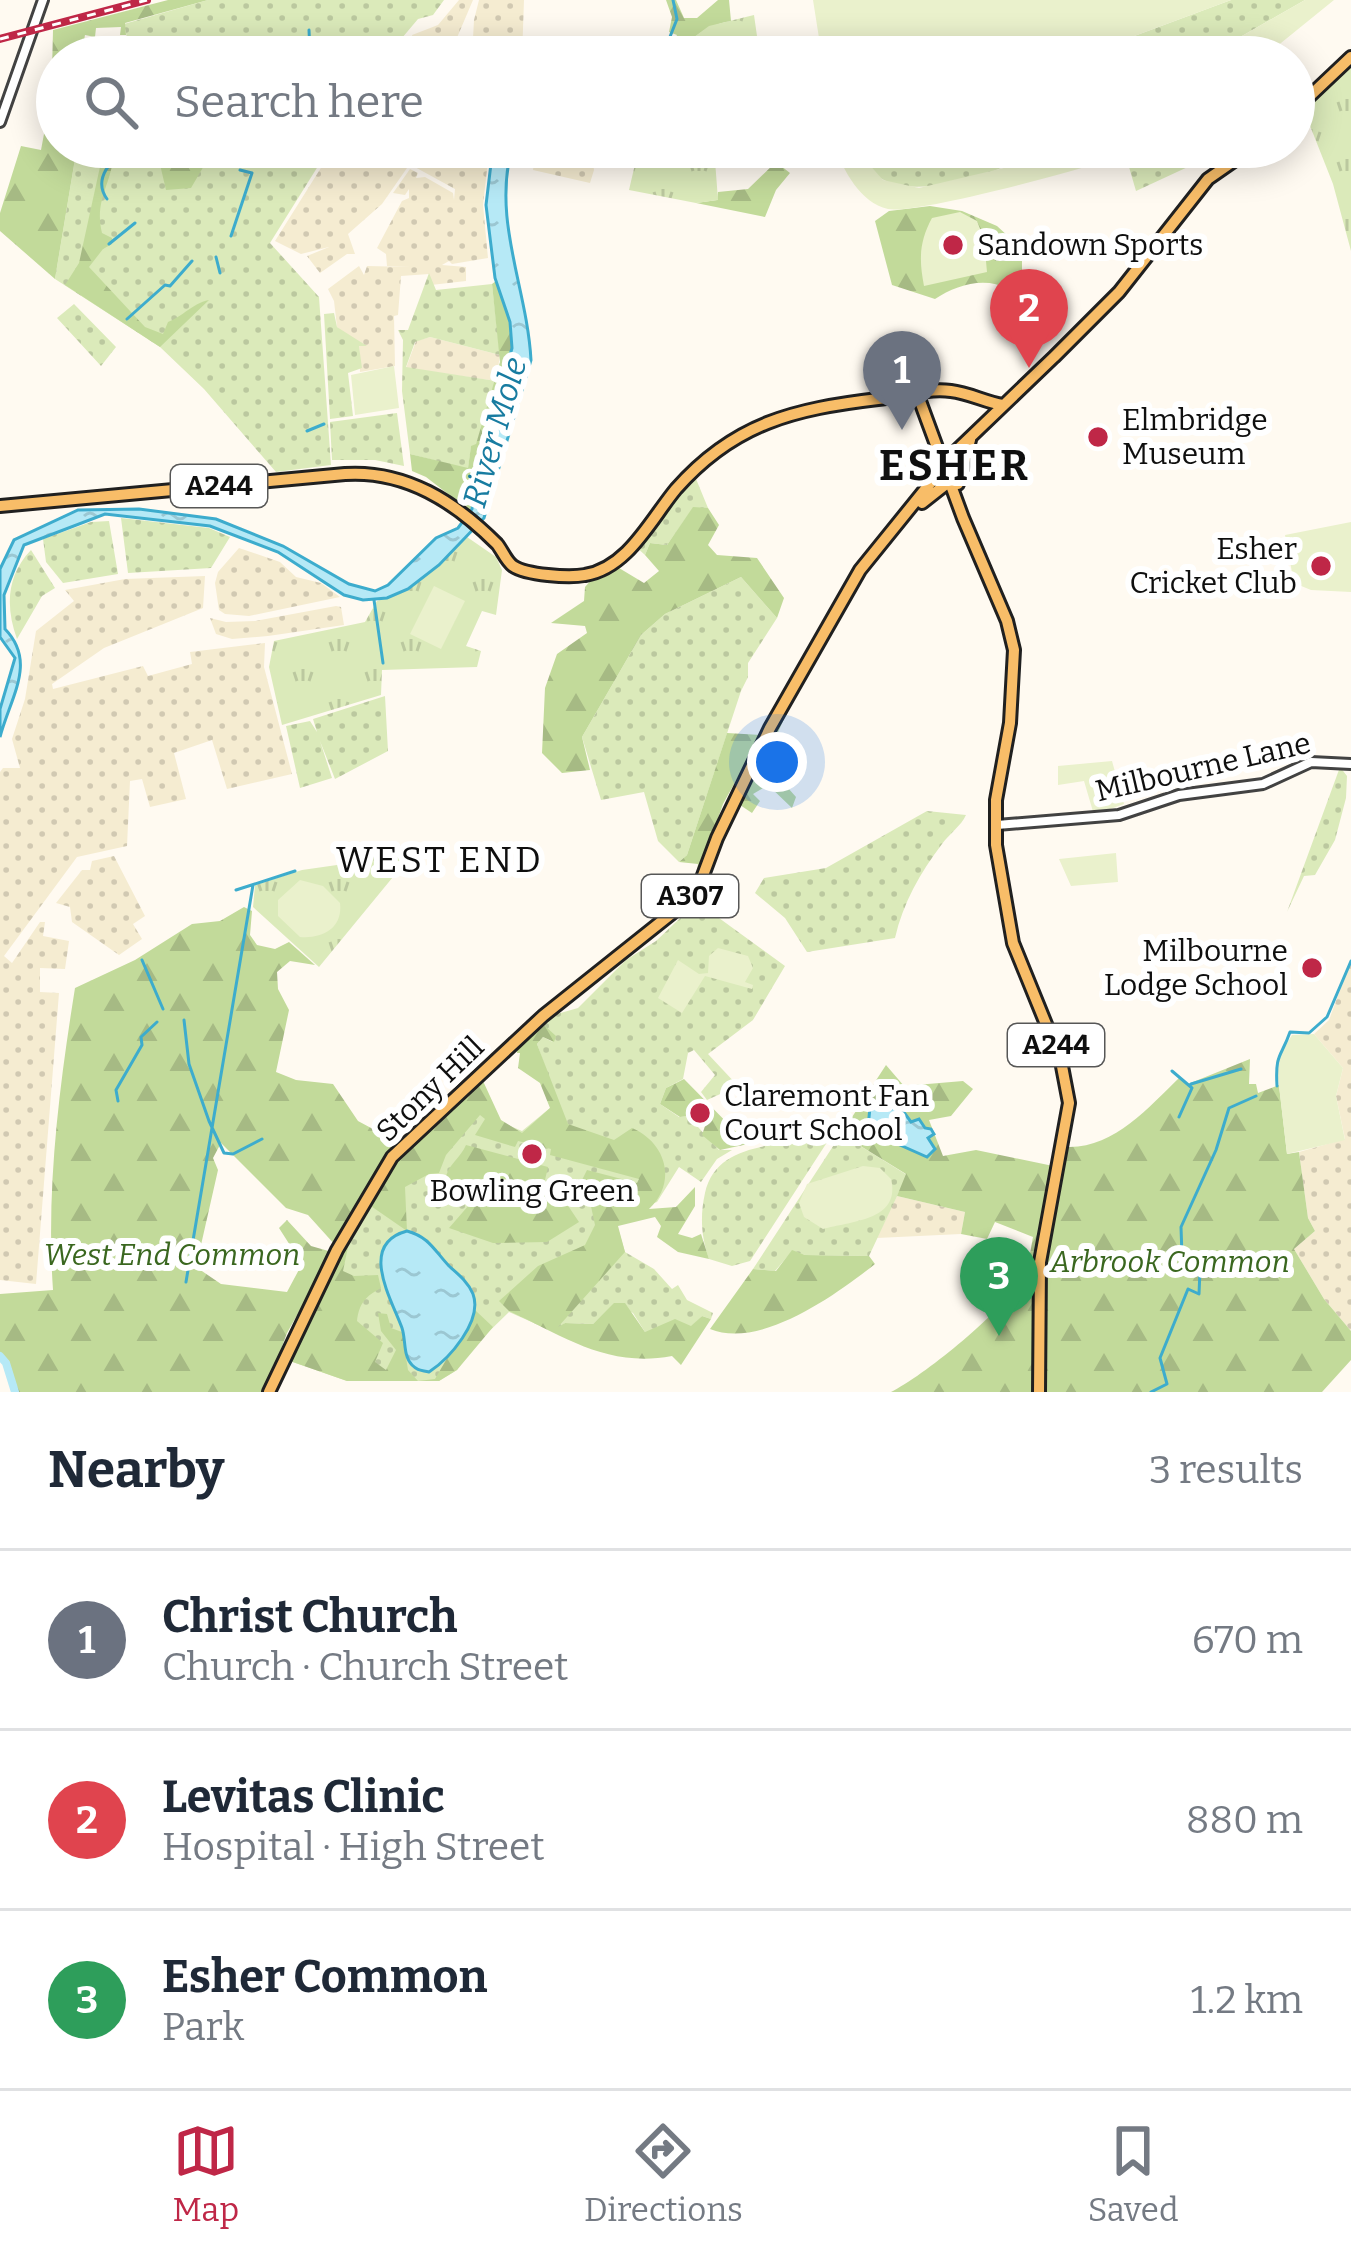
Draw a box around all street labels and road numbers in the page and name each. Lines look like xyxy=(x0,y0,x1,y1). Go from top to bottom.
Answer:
road number: A244 xyxy=(171,465,267,507)
street label: Milbourne Lane xyxy=(1092,725,1314,809)
road number: A307 xyxy=(642,875,738,917)
road number: A244 xyxy=(1008,1024,1104,1066)
street label: Stony Hill xyxy=(369,1029,491,1149)

